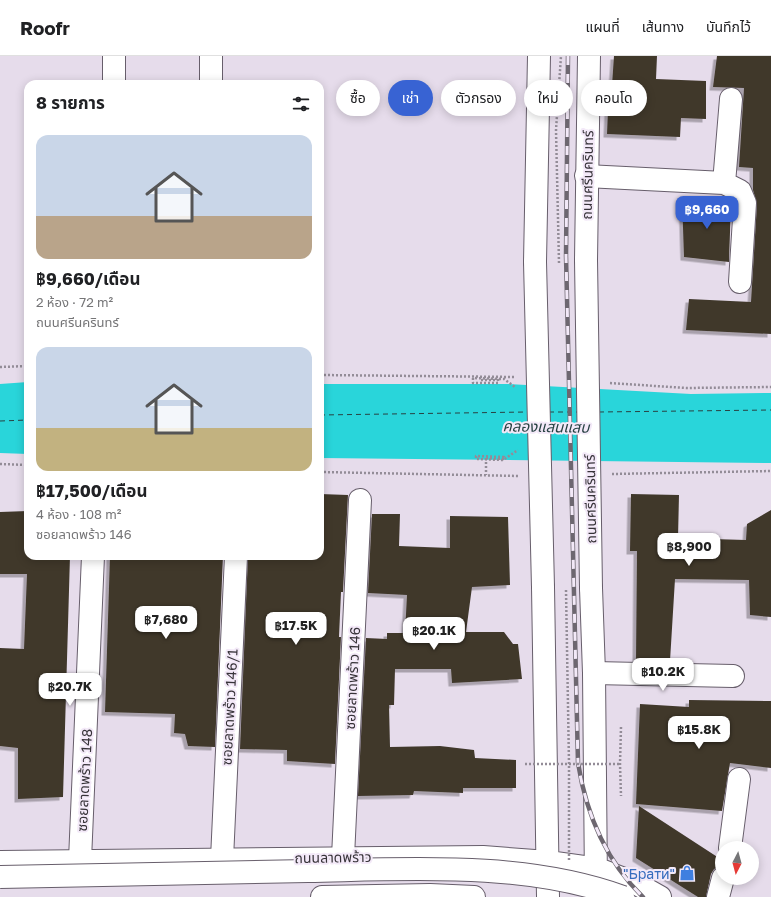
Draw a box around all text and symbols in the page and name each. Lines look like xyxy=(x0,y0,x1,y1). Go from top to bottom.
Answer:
text: Roofr xyxy=(20,16,70,39)
text: แผนที่ xyxy=(586,18,620,35)
text: เส้นทาง xyxy=(642,18,684,35)
text: บันทึกไว้ xyxy=(706,18,751,35)
chip: ซื้อ xyxy=(336,80,380,116)
chip: เช่า xyxy=(388,80,433,116)
chip: ตัวกรอง xyxy=(441,80,516,116)
chip: ใหม่ xyxy=(524,80,573,116)
chip: คอนโด xyxy=(581,80,647,116)
text: 8 รายการ xyxy=(36,92,105,113)
icon: filters xyxy=(290,93,312,115)
street label: ถนนศรีนครินทร์ xyxy=(578,130,596,220)
icon: home xyxy=(138,161,210,233)
pin: ฿9,660 xyxy=(674,196,740,230)
text: ฿9,660 xyxy=(685,201,729,217)
text: ฿9,660/เดือน xyxy=(36,268,140,289)
text: 2 ห้อง · 72 m² xyxy=(36,294,113,310)
text: ถนนศรีนครินทร์ xyxy=(36,314,119,330)
icon: home xyxy=(138,373,210,445)
water label: คลองแสนแสบ xyxy=(503,416,590,436)
street label: ถนนศรีนครินทร์ xyxy=(581,454,599,544)
text: ฿17,500/เดือน xyxy=(36,480,147,501)
text: 4 ห้อง · 108 m² xyxy=(36,506,121,522)
text: ซอยลาดพร้าว 146 xyxy=(36,526,132,542)
pin: ฿8,900 xyxy=(656,533,722,567)
text: ฿8,900 xyxy=(666,538,712,554)
pin: ฿7,680 xyxy=(133,606,199,640)
text: ฿7,680 xyxy=(144,611,188,627)
pin: ฿17.5K xyxy=(263,612,329,646)
text: ฿17.5K xyxy=(275,617,317,633)
pin: ฿20.1K xyxy=(401,617,467,651)
text: ฿20.1K xyxy=(412,622,456,638)
street label: ซอยลาดพร้าว 146 xyxy=(341,626,363,730)
street label: ซอยลาดพร้าว 146/1 xyxy=(217,648,241,766)
pin: ฿10.2K xyxy=(630,658,696,692)
text: ฿10.2K xyxy=(641,663,685,679)
pin: ฿20.7K xyxy=(37,673,103,707)
text: ฿20.7K xyxy=(48,678,92,694)
pin: ฿15.8K xyxy=(666,716,732,750)
text: ฿15.8K xyxy=(677,721,721,737)
street label: ซอยลาดพร้าว 148 xyxy=(73,728,95,832)
north arrow xyxy=(715,841,759,885)
map controls xyxy=(715,841,759,885)
street label: ถนนลาดพร้าว xyxy=(294,848,372,866)
shop icon: "Брати" xyxy=(678,864,696,882)
place label: "Брати" xyxy=(623,865,675,882)

